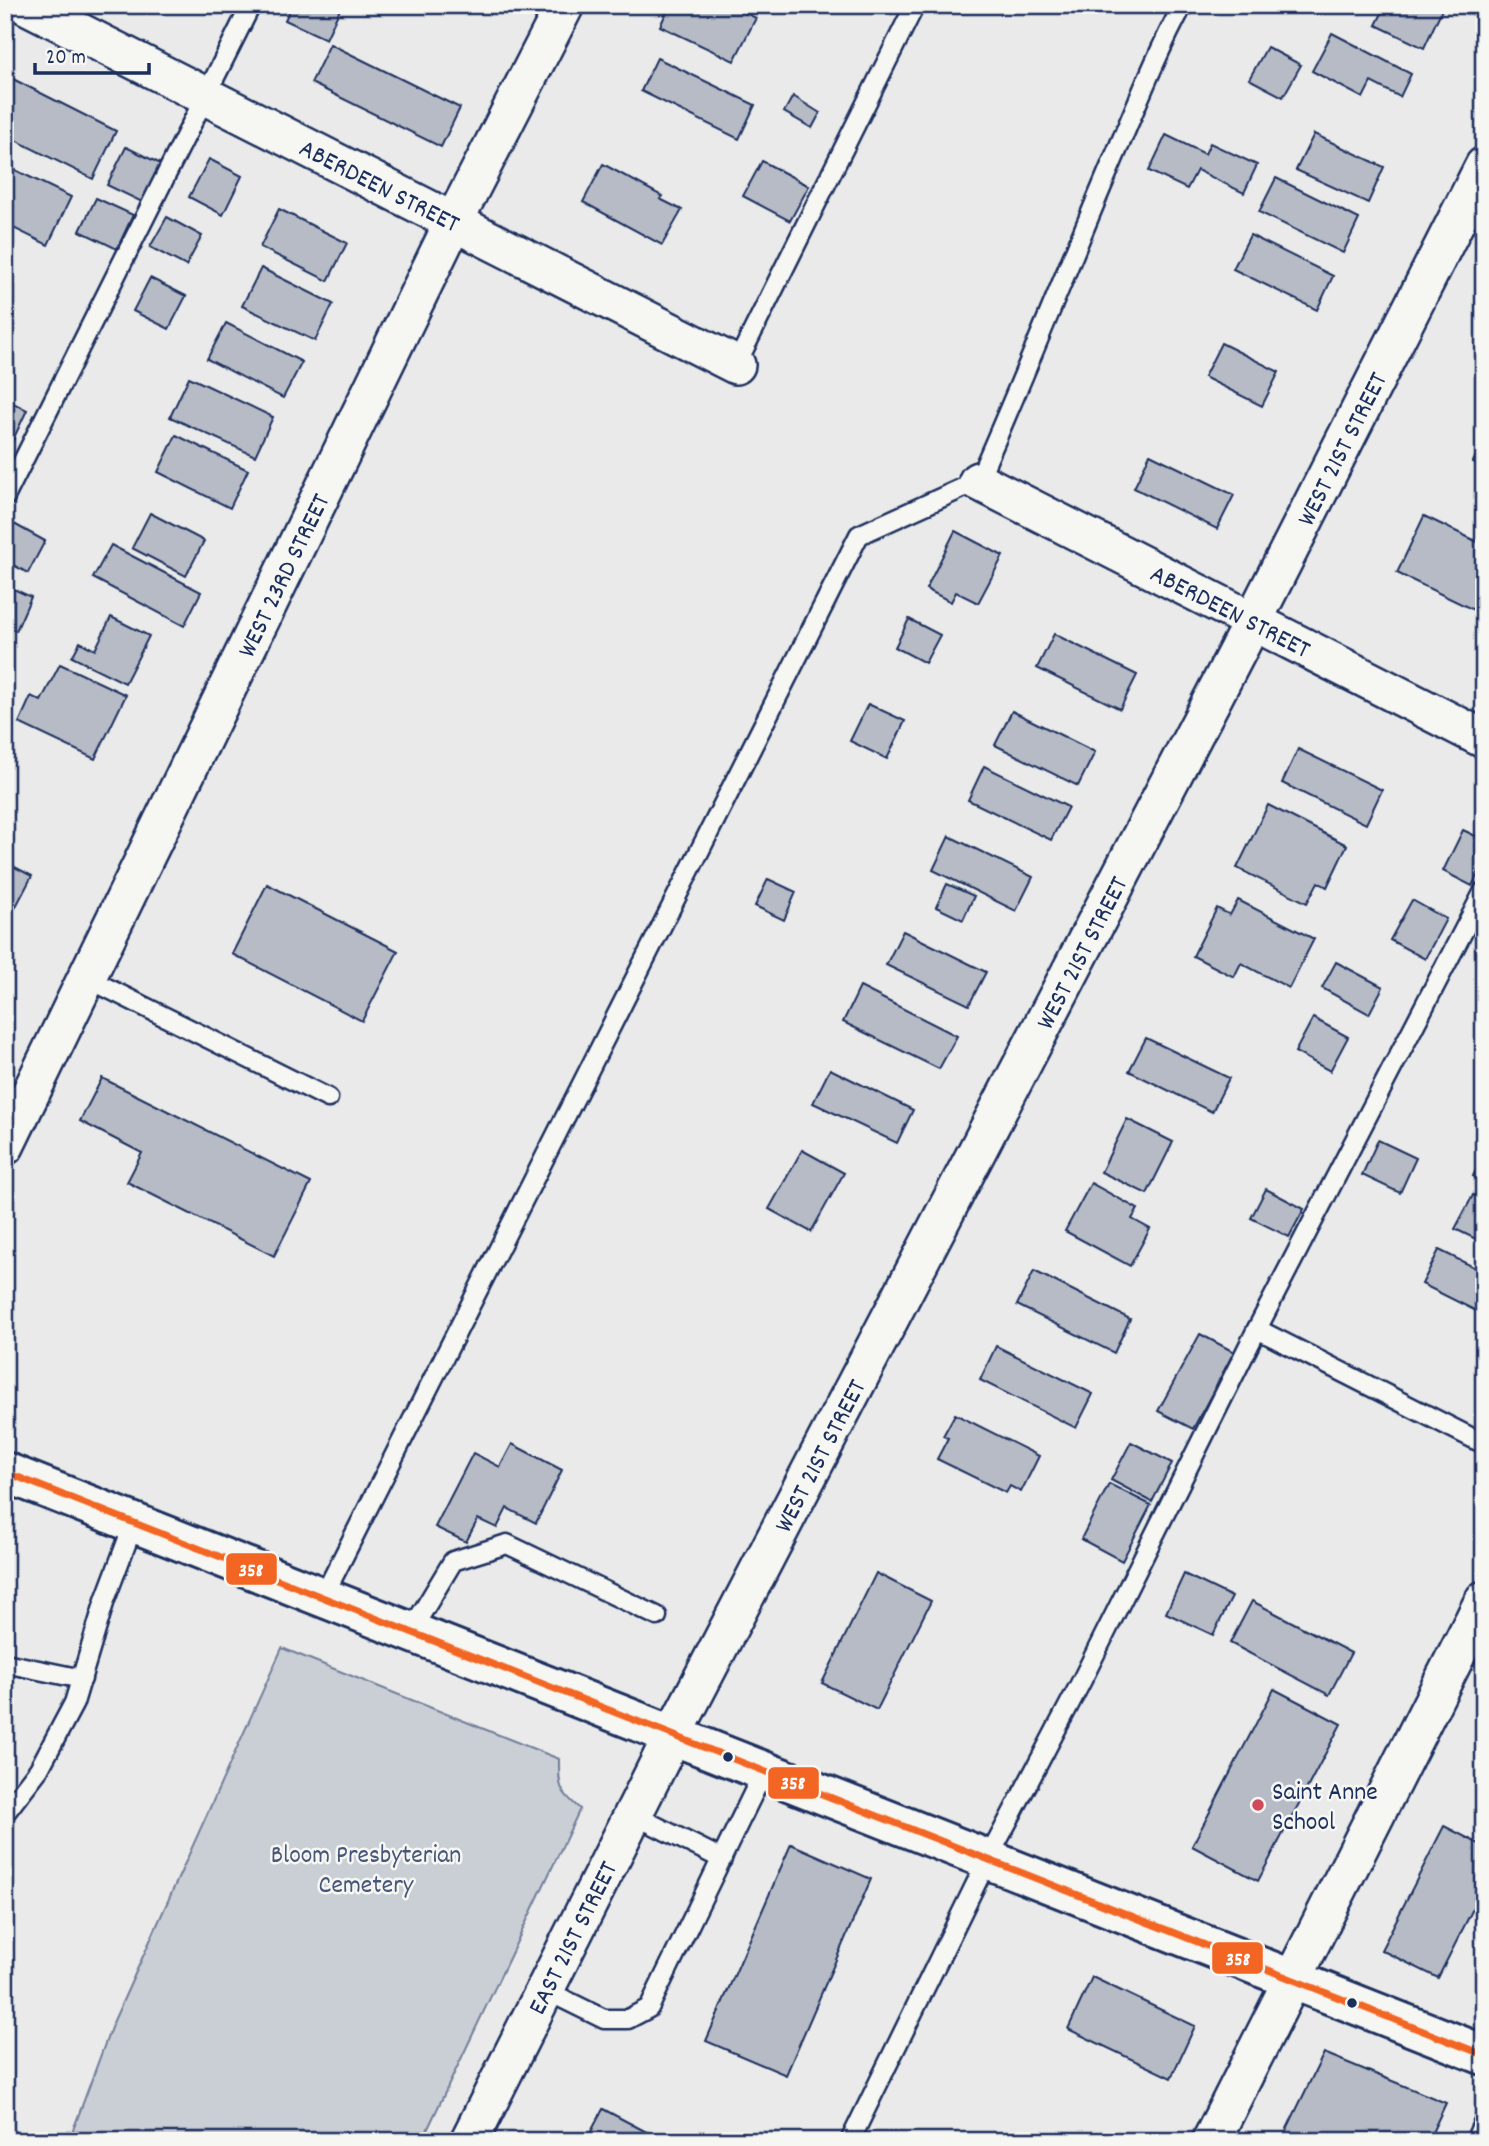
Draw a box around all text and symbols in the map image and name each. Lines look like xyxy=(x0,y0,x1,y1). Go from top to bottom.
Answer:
scale bar xyxy=(35,32,149,76)
text: 20 m xyxy=(46,44,86,74)
street label: ABERDEEN STREET xyxy=(292,131,466,244)
street label: WEST 21ST STREET xyxy=(1289,366,1399,533)
street label: WEST 23RD STREET xyxy=(230,488,341,664)
street label: ABERDEEN STREET xyxy=(1143,557,1317,670)
street label: WEST 21ST STREET xyxy=(1029,870,1139,1037)
street label: WEST 21ST STREET xyxy=(767,1373,877,1540)
line badge: 358 xyxy=(225,1552,278,1586)
text: 358 xyxy=(239,1559,264,1586)
unlabelled marker xyxy=(721,1750,735,1764)
line badge: 358 xyxy=(767,1766,820,1800)
text: 358 xyxy=(781,1772,806,1799)
place label: Saint Anne School xyxy=(1272,1775,1378,1842)
marker: Saint Anne School xyxy=(1250,1797,1266,1813)
park label: Bloom Presbyterian Cemetery xyxy=(271,1838,461,1905)
street label: EAST 21ST STREET xyxy=(520,1855,629,2022)
line badge: 358 xyxy=(1211,1941,1264,1975)
text: 358 xyxy=(1226,1948,1251,1975)
unlabelled marker xyxy=(1345,1996,1359,2010)

